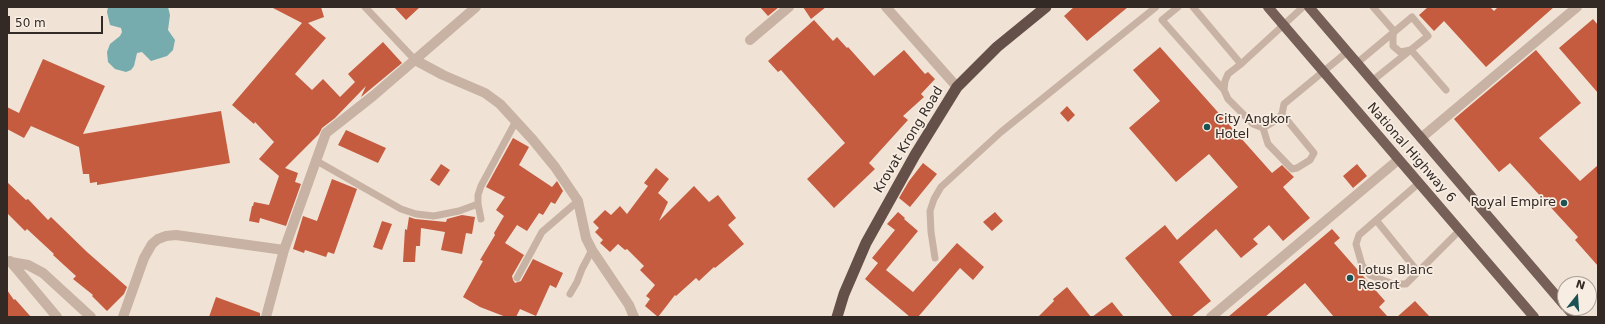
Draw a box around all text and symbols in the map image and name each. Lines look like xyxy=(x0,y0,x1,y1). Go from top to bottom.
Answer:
scale bar xyxy=(10,8,105,34)
text: 50 m xyxy=(15,16,46,30)
street label: Krovat Krong Road xyxy=(871,84,947,196)
street label: National Highway 6 xyxy=(1363,100,1459,206)
place label: City Angkor Hotel xyxy=(1215,112,1290,143)
marker: City Angkor Hotel xyxy=(1202,122,1212,132)
place label: Royal Empire xyxy=(1470,195,1556,211)
marker: Royal Empire xyxy=(1559,198,1569,208)
place label: Lotus Blanc Resort xyxy=(1358,263,1433,294)
marker: Lotus Blanc Resort xyxy=(1345,273,1355,283)
north arrow xyxy=(1557,276,1597,316)
text: N xyxy=(1574,277,1587,293)

